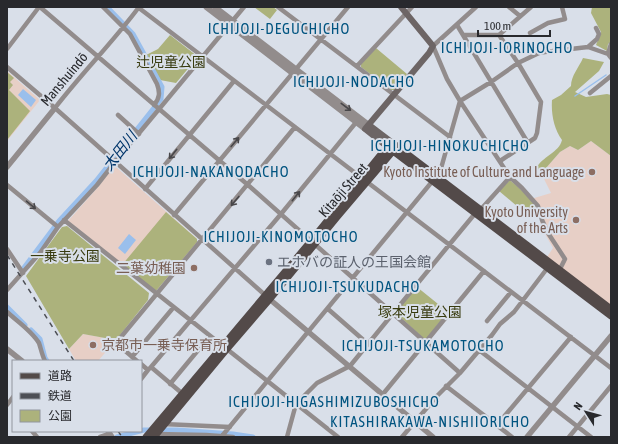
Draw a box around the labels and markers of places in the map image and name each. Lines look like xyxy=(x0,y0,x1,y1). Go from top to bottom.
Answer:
place label: Kyoto Institute of Culture and Language xyxy=(383,164,584,180)
marker: Kyoto Institute of Culture and Language xyxy=(587,167,597,177)
place label: Kyoto University of the Arts xyxy=(485,204,568,236)
marker: Kyoto University of the Arts xyxy=(571,215,581,225)
place label: エホバの証人の王国会館 xyxy=(277,254,431,270)
marker: エホバの証人の王国会館 xyxy=(264,257,274,267)
place label: 二葉幼稚園 xyxy=(116,260,186,276)
marker: 二葉幼稚園 xyxy=(189,263,199,273)
place label: 京都市一乗寺保育所 xyxy=(101,337,227,353)
marker: 京都市一乗寺保育所 xyxy=(88,340,98,350)

